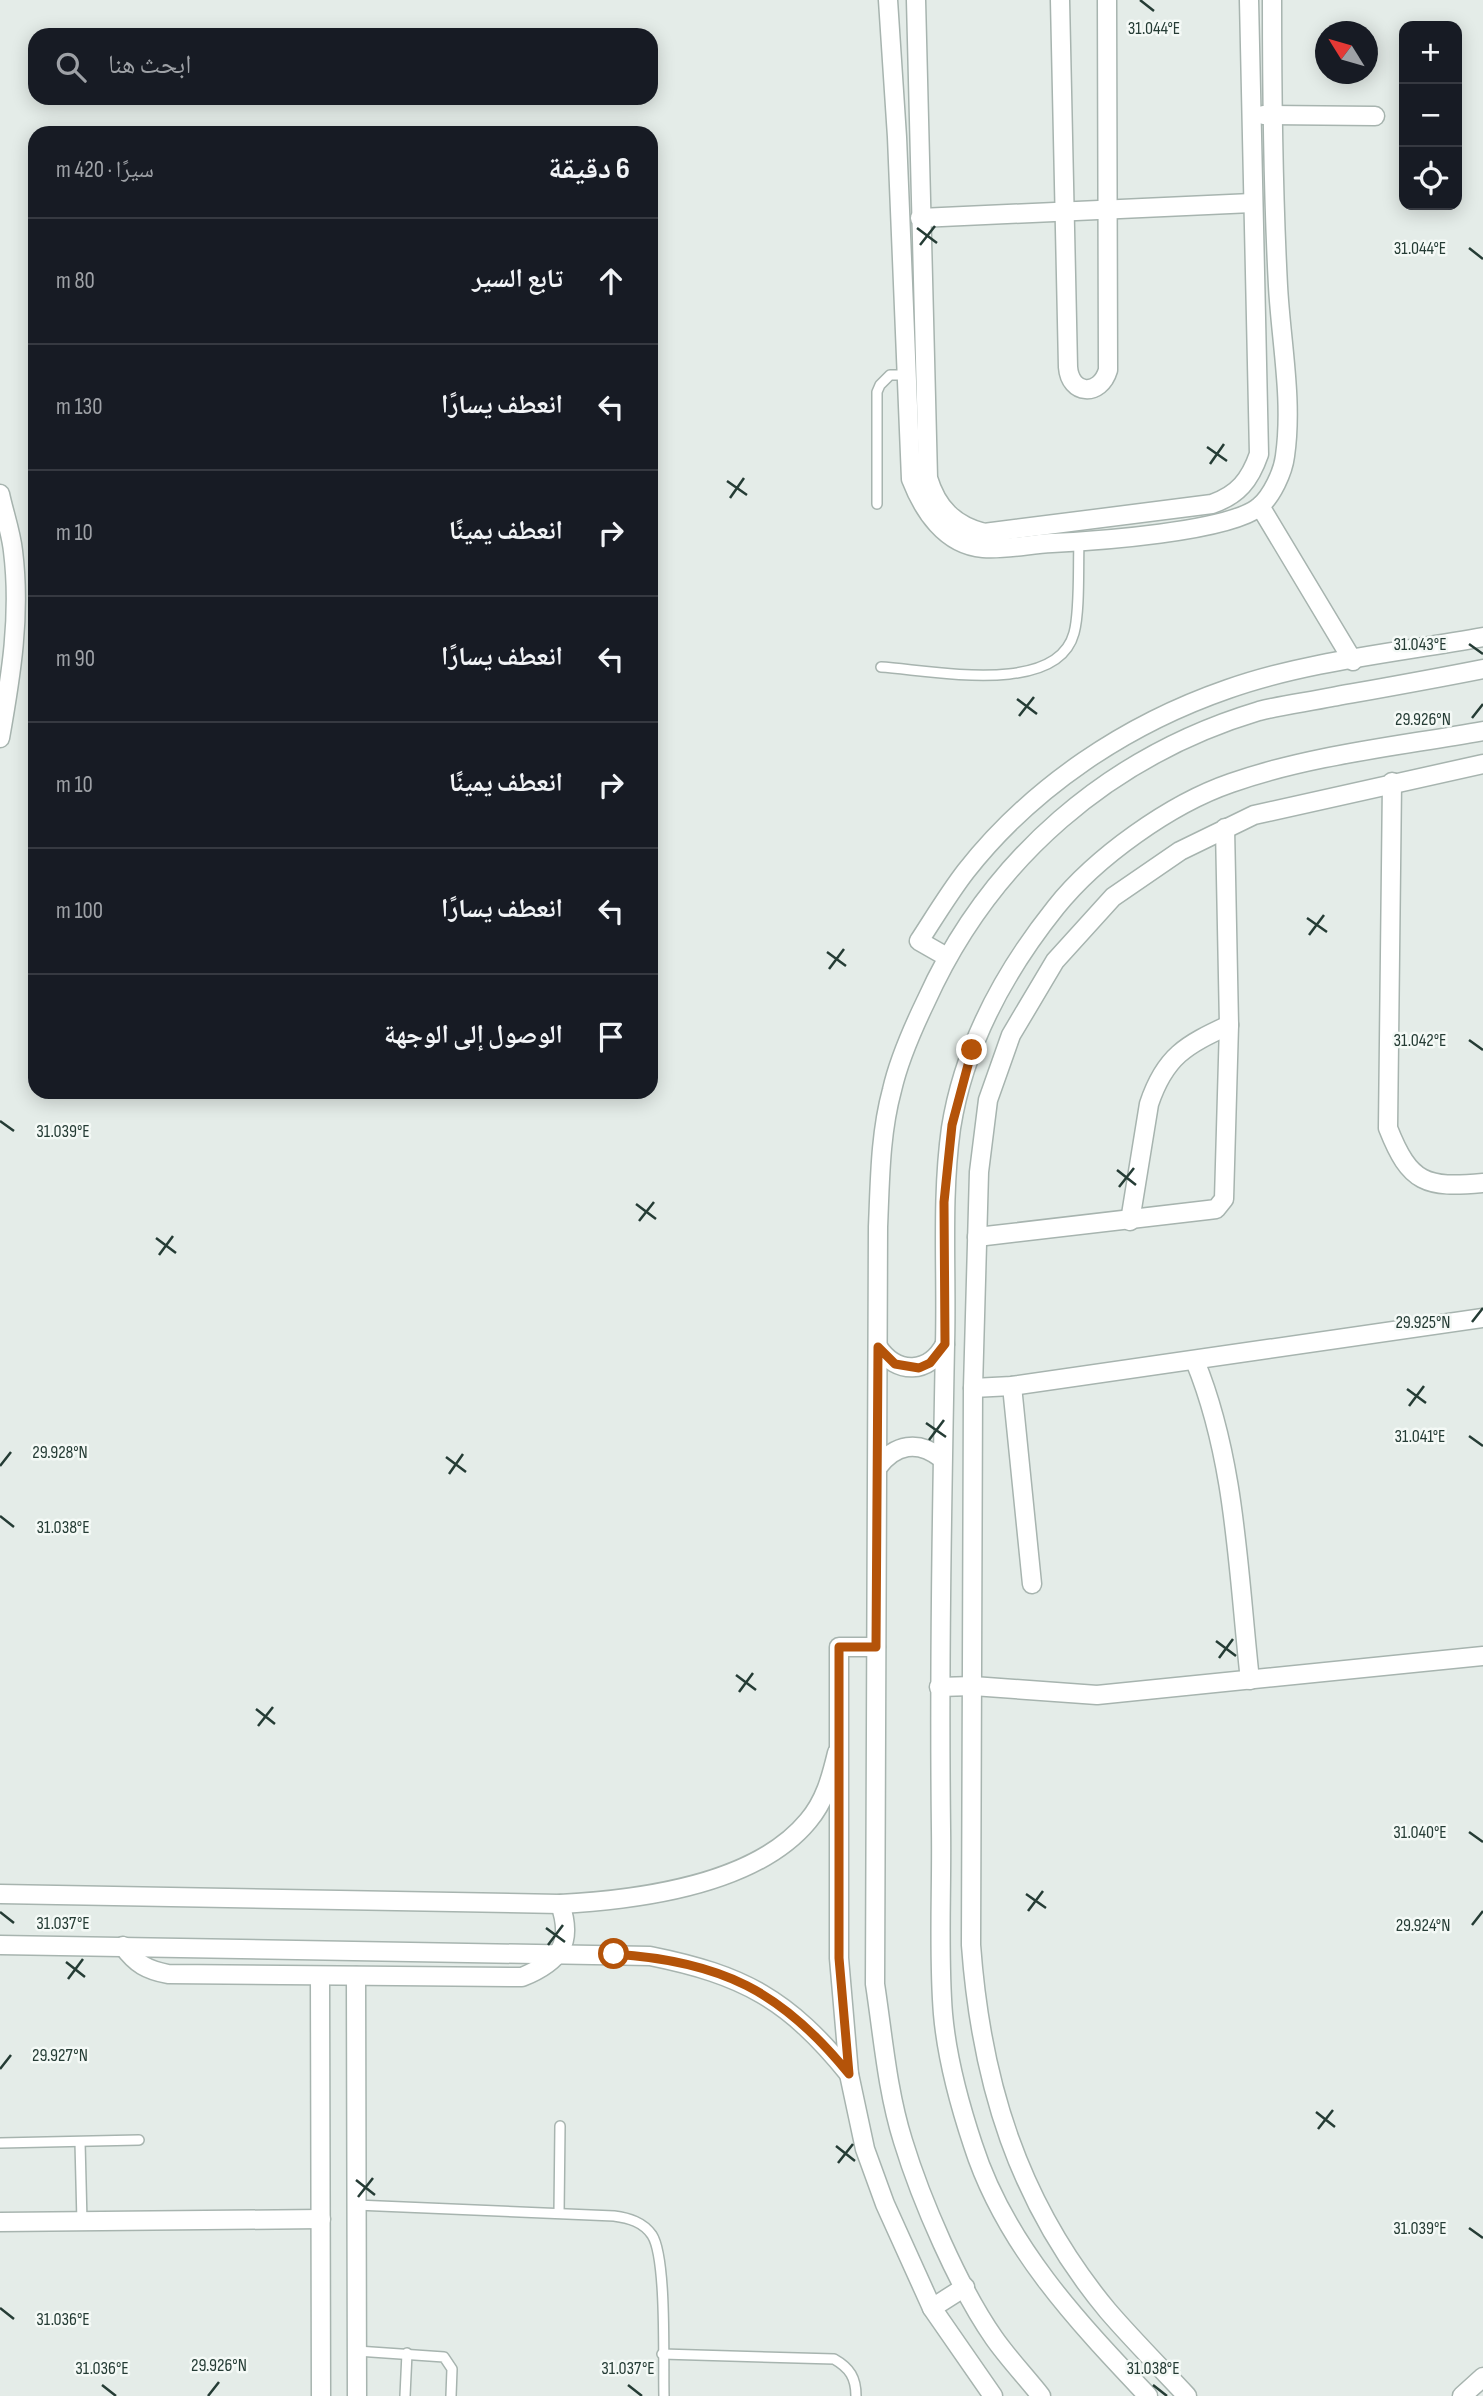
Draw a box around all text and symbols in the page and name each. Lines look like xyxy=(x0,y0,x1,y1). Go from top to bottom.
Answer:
text: 31.044°E xyxy=(1128,18,1180,39)
north arrow xyxy=(1315,21,1378,84)
map controls xyxy=(1399,21,1462,210)
button: + xyxy=(1399,21,1462,84)
search box xyxy=(28,28,658,105)
icon: search xyxy=(52,48,90,86)
text: ابحث هنا xyxy=(108,50,191,81)
button: − xyxy=(1399,84,1462,147)
button: locate xyxy=(1399,147,1462,210)
text: 6 دقيقة xyxy=(548,151,630,187)
text: سيرًا · 420 m xyxy=(56,156,154,184)
text: 31.044°E xyxy=(1394,238,1446,259)
icon: ahead xyxy=(592,262,630,300)
text: تابع السير xyxy=(472,264,563,295)
text: 80 m xyxy=(56,267,95,295)
icon: left xyxy=(592,388,630,426)
text: انعطف يسارًا xyxy=(441,390,563,421)
text: 130 m xyxy=(56,393,102,421)
icon: right xyxy=(592,514,630,552)
text: انعطف يمينًا xyxy=(449,516,563,547)
text: 10 m xyxy=(56,519,93,547)
text: 31.043°E xyxy=(1393,634,1447,655)
icon: left xyxy=(592,640,630,678)
text: انعطف يسارًا xyxy=(441,642,563,673)
text: 90 m xyxy=(56,645,95,673)
text: 29.926°N xyxy=(1395,709,1451,730)
icon: right xyxy=(592,766,630,804)
text: انعطف يمينًا xyxy=(449,768,563,799)
text: 10 m xyxy=(56,771,93,799)
icon: left xyxy=(592,892,630,930)
text: انعطف يسارًا xyxy=(441,894,563,925)
text: 100 m xyxy=(56,897,103,925)
icon: arrive xyxy=(592,1018,630,1056)
text: الوصول إلى الوجهة xyxy=(384,1020,563,1051)
text: 31.042°E xyxy=(1393,1030,1447,1051)
route end xyxy=(956,1034,987,1065)
text: 31.039°E xyxy=(36,1121,90,1142)
text: 29.925°N xyxy=(1395,1312,1451,1333)
text: 31.041°E xyxy=(1394,1426,1446,1447)
text: 29.928°N xyxy=(32,1442,88,1463)
text: 31.038°E xyxy=(36,1517,90,1538)
text: 31.040°E xyxy=(1393,1822,1447,1843)
text: 31.037°E xyxy=(36,1913,90,1934)
text: 29.924°N xyxy=(1396,1915,1450,1936)
route start xyxy=(598,1938,629,1969)
text: 29.927°N xyxy=(32,2045,88,2066)
text: 31.039°E xyxy=(1393,2218,1447,2239)
text: 31.036°E xyxy=(36,2309,90,2330)
text: 29.926°N xyxy=(191,2355,247,2376)
text: 31.036°E xyxy=(75,2358,129,2379)
text: 31.037°E xyxy=(601,2358,655,2379)
text: 31.038°E xyxy=(1126,2358,1180,2379)

